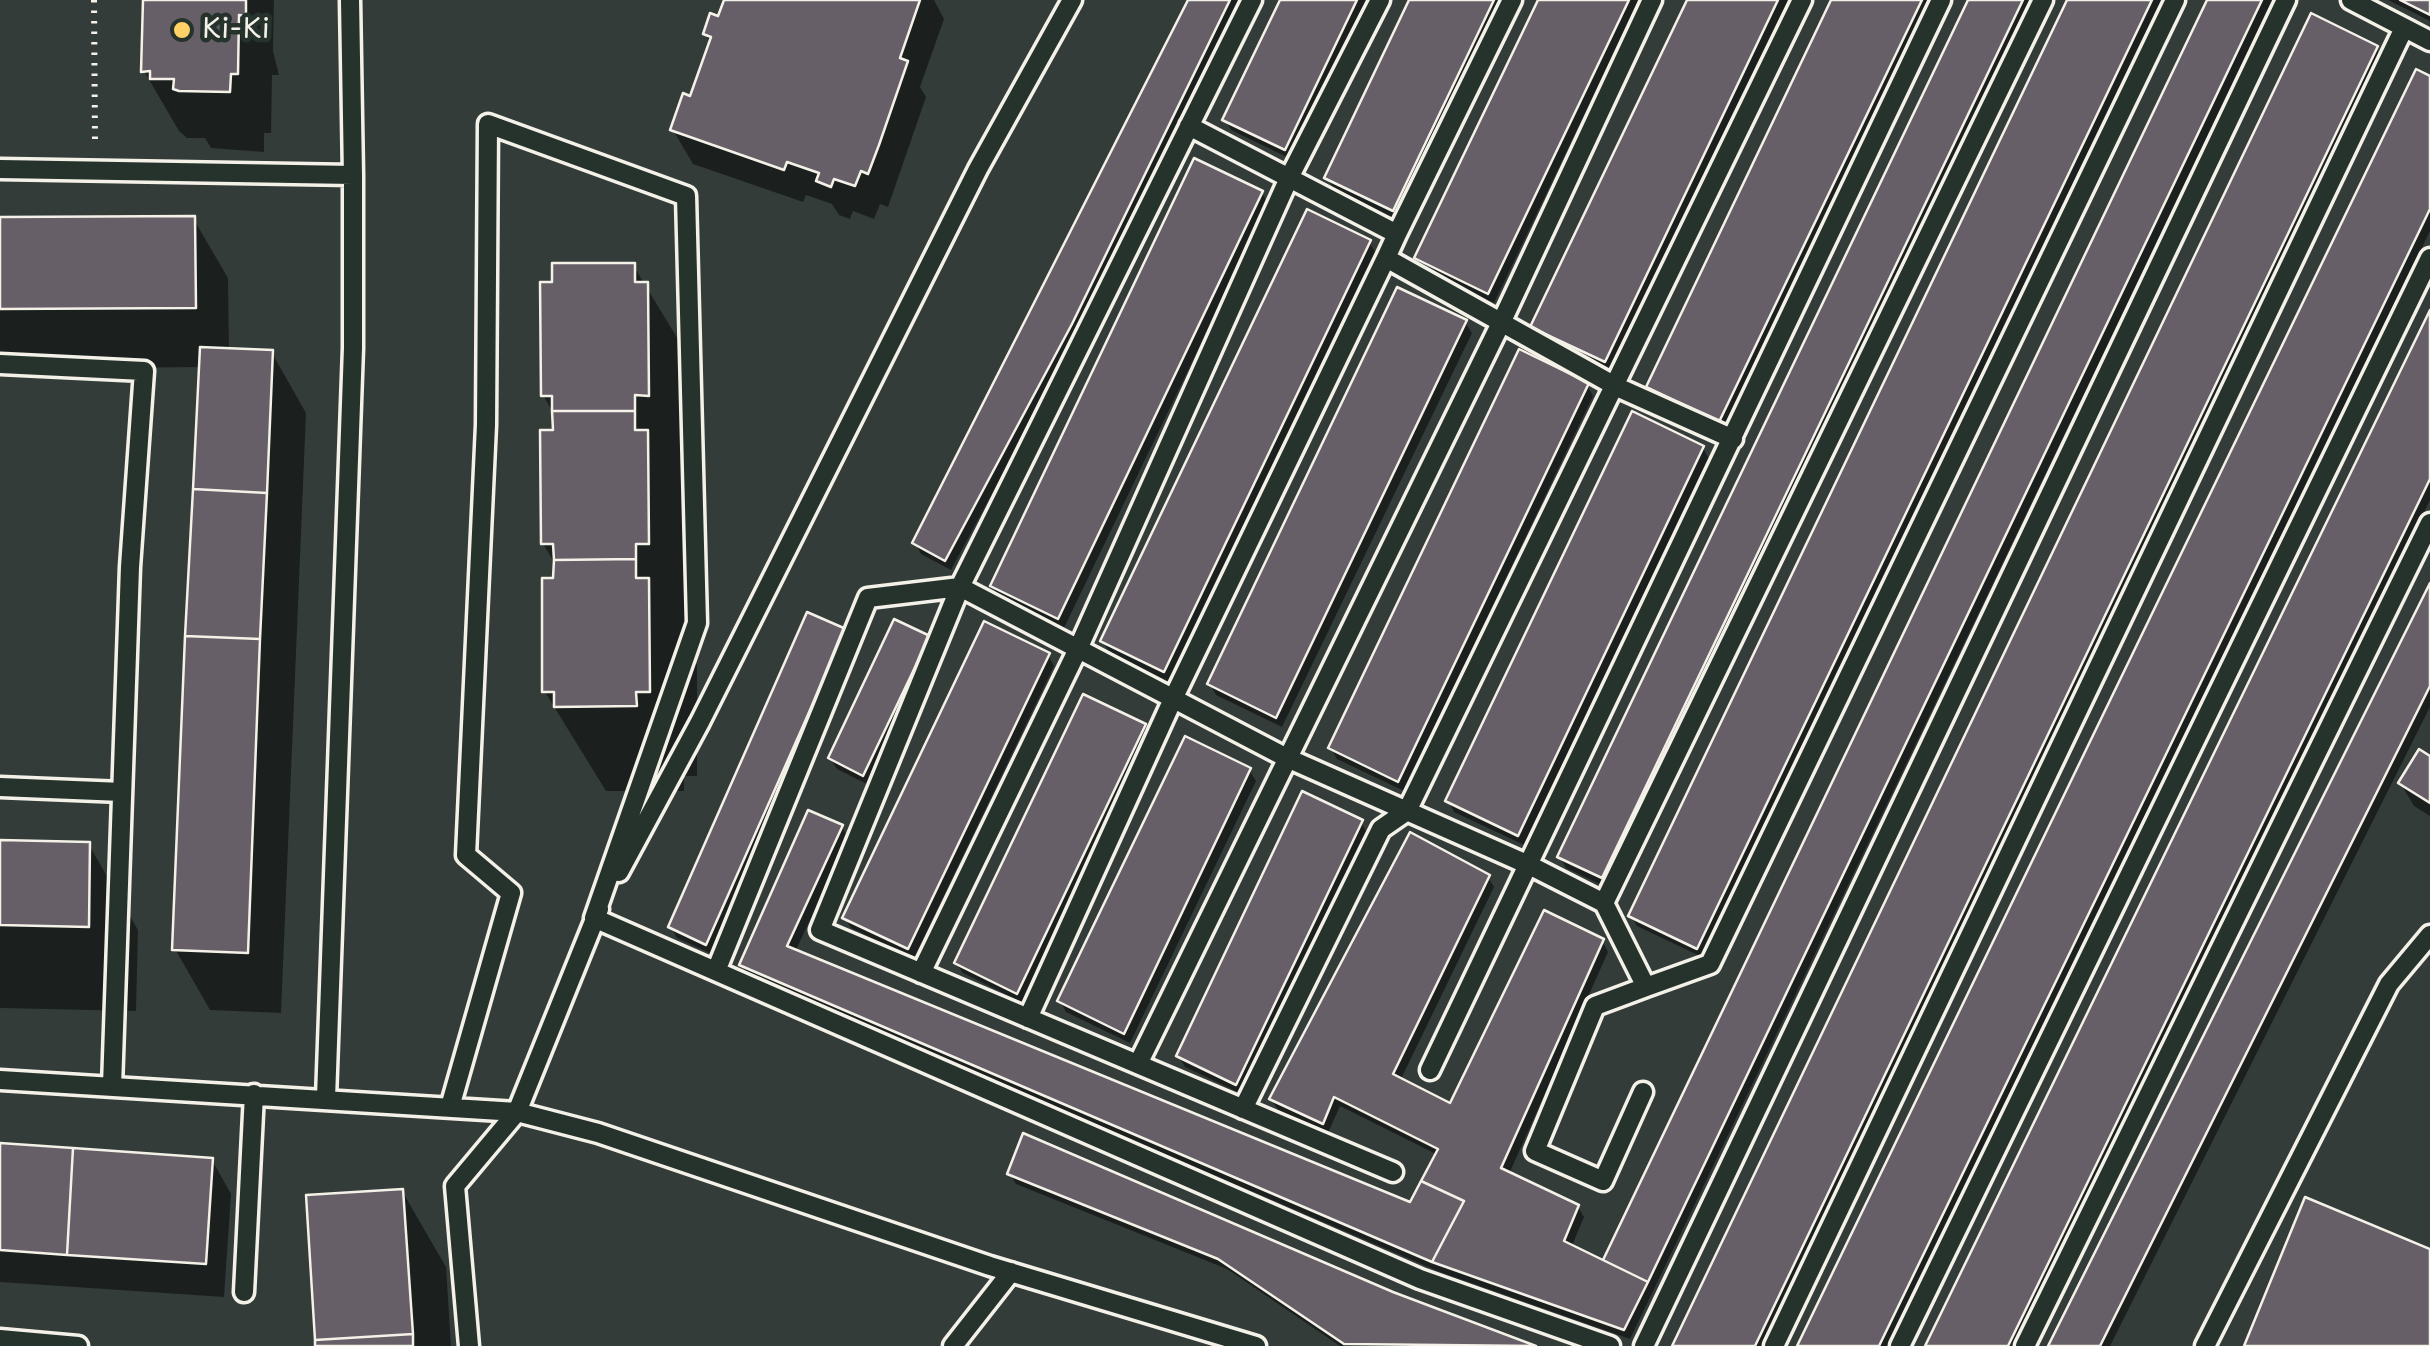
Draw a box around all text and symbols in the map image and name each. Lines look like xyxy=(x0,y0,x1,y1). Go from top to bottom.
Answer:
place label: Ki-Ki xyxy=(202,13,270,47)
marker: Ki-Ki xyxy=(171,19,193,41)

